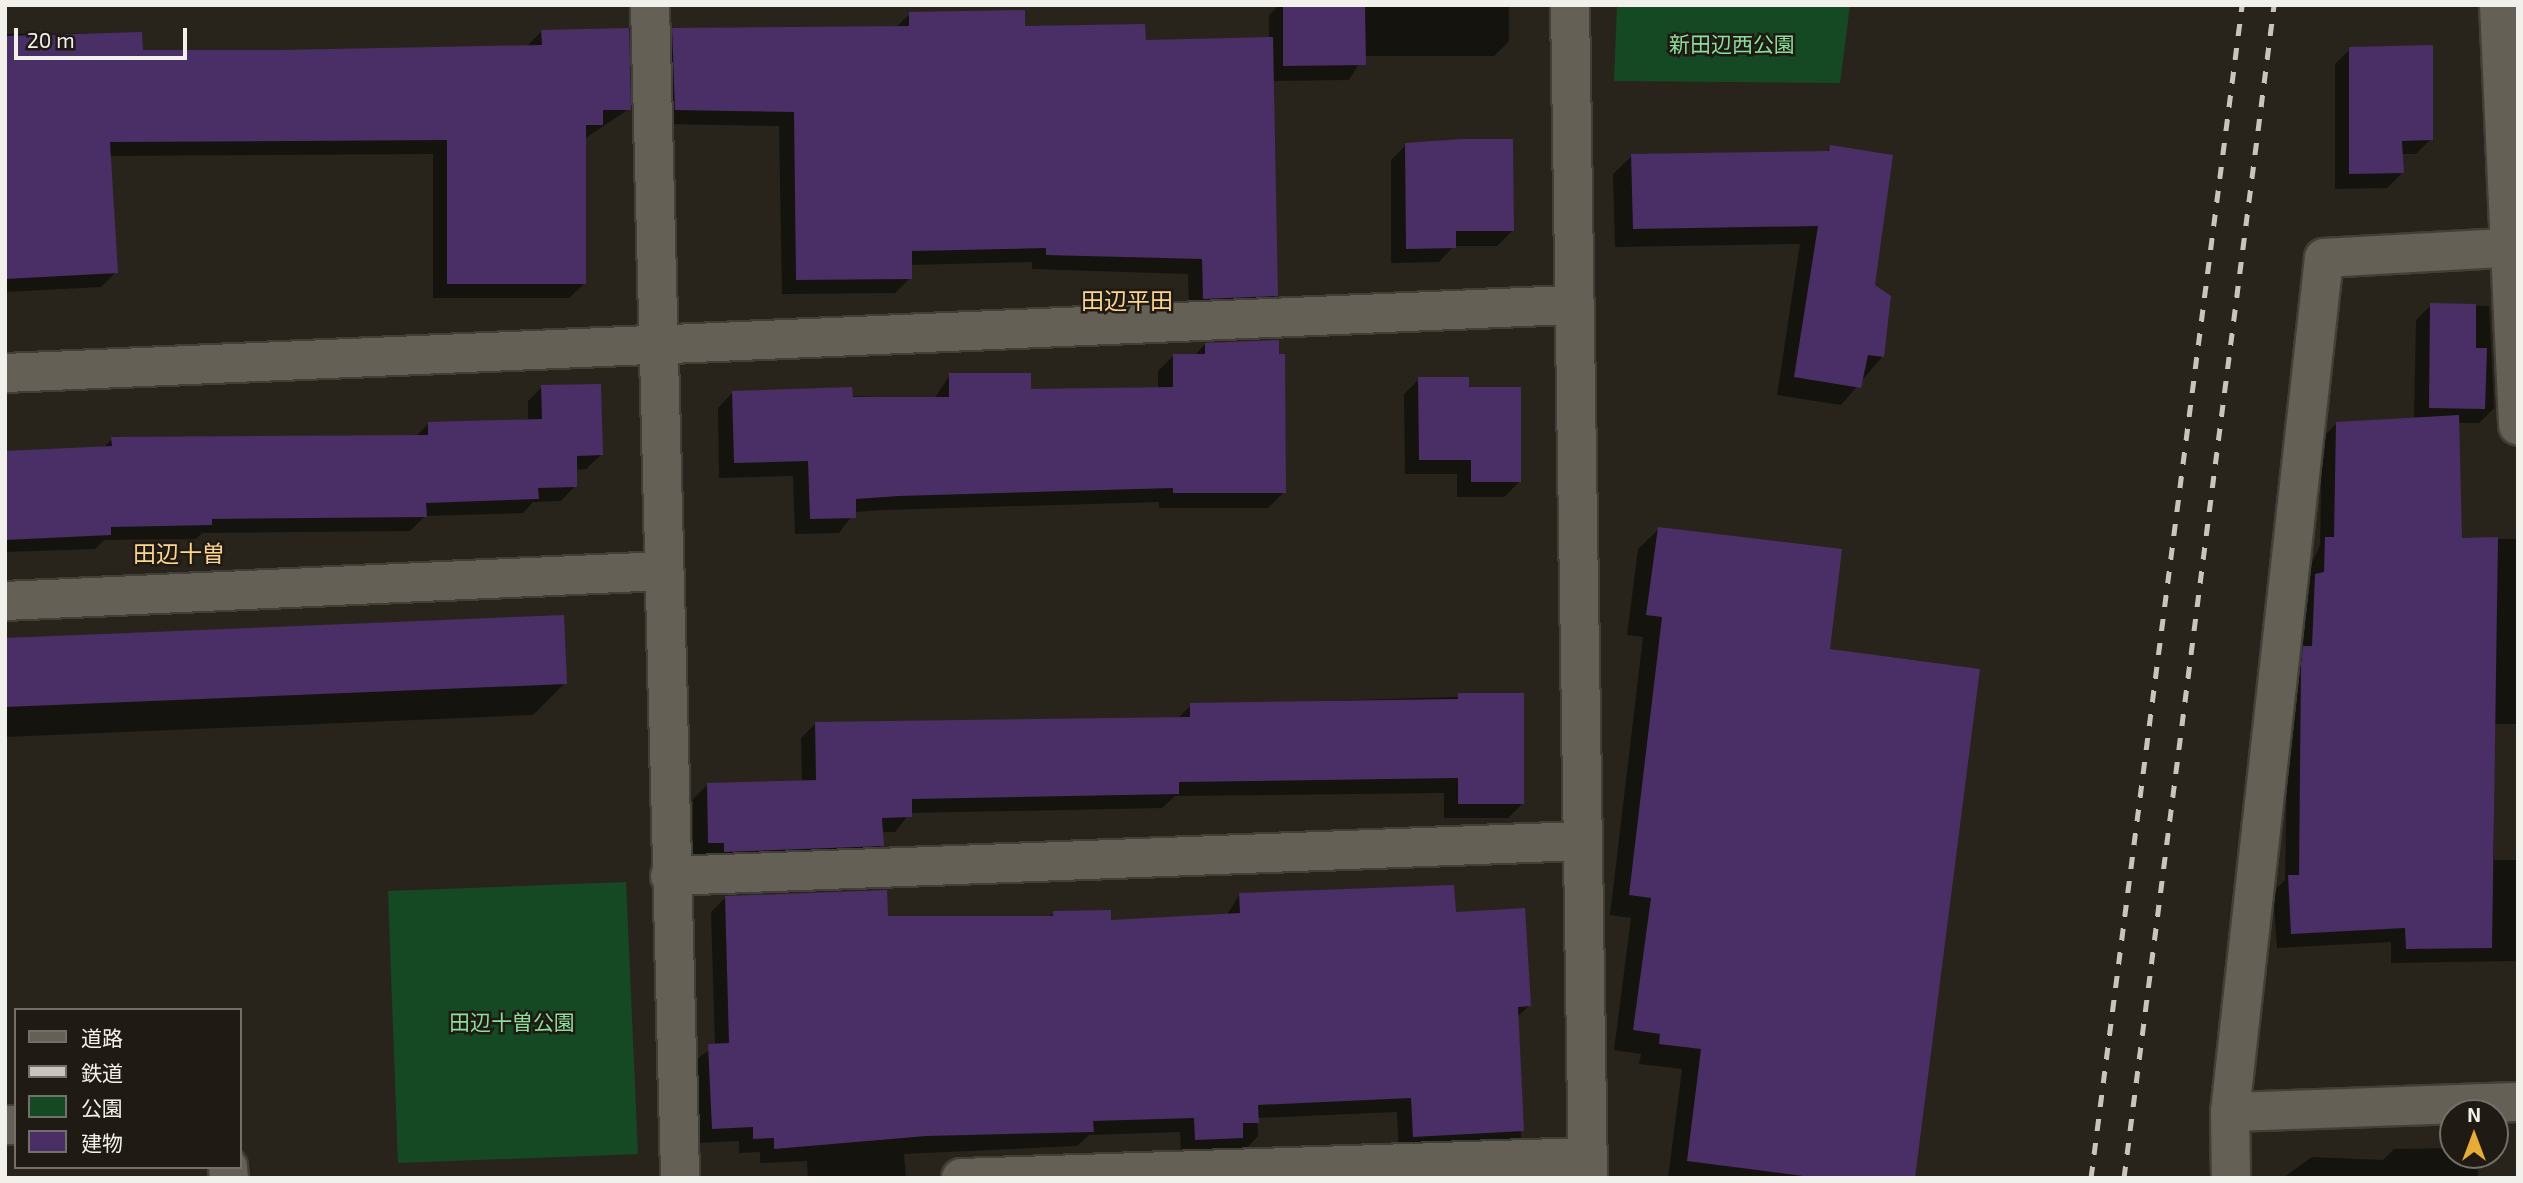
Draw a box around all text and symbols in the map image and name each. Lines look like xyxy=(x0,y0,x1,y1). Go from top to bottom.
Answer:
scale bar xyxy=(18,14,191,58)
text: 20 m xyxy=(27,27,75,52)
park label: 新田辺西公園 xyxy=(1669,31,1795,57)
district label: 田辺平田 xyxy=(1081,286,1173,314)
district label: 田辺十曽 xyxy=(133,539,225,567)
legend xyxy=(14,1008,242,1169)
park label: 田辺十曽公園 xyxy=(449,1009,575,1035)
text: 道路 xyxy=(81,1025,123,1050)
text: 鉄道 xyxy=(81,1060,123,1085)
text: 公園 xyxy=(81,1095,123,1120)
north arrow xyxy=(2439,1099,2509,1169)
text: N xyxy=(2467,1103,2481,1126)
text: 建物 xyxy=(81,1130,123,1155)

